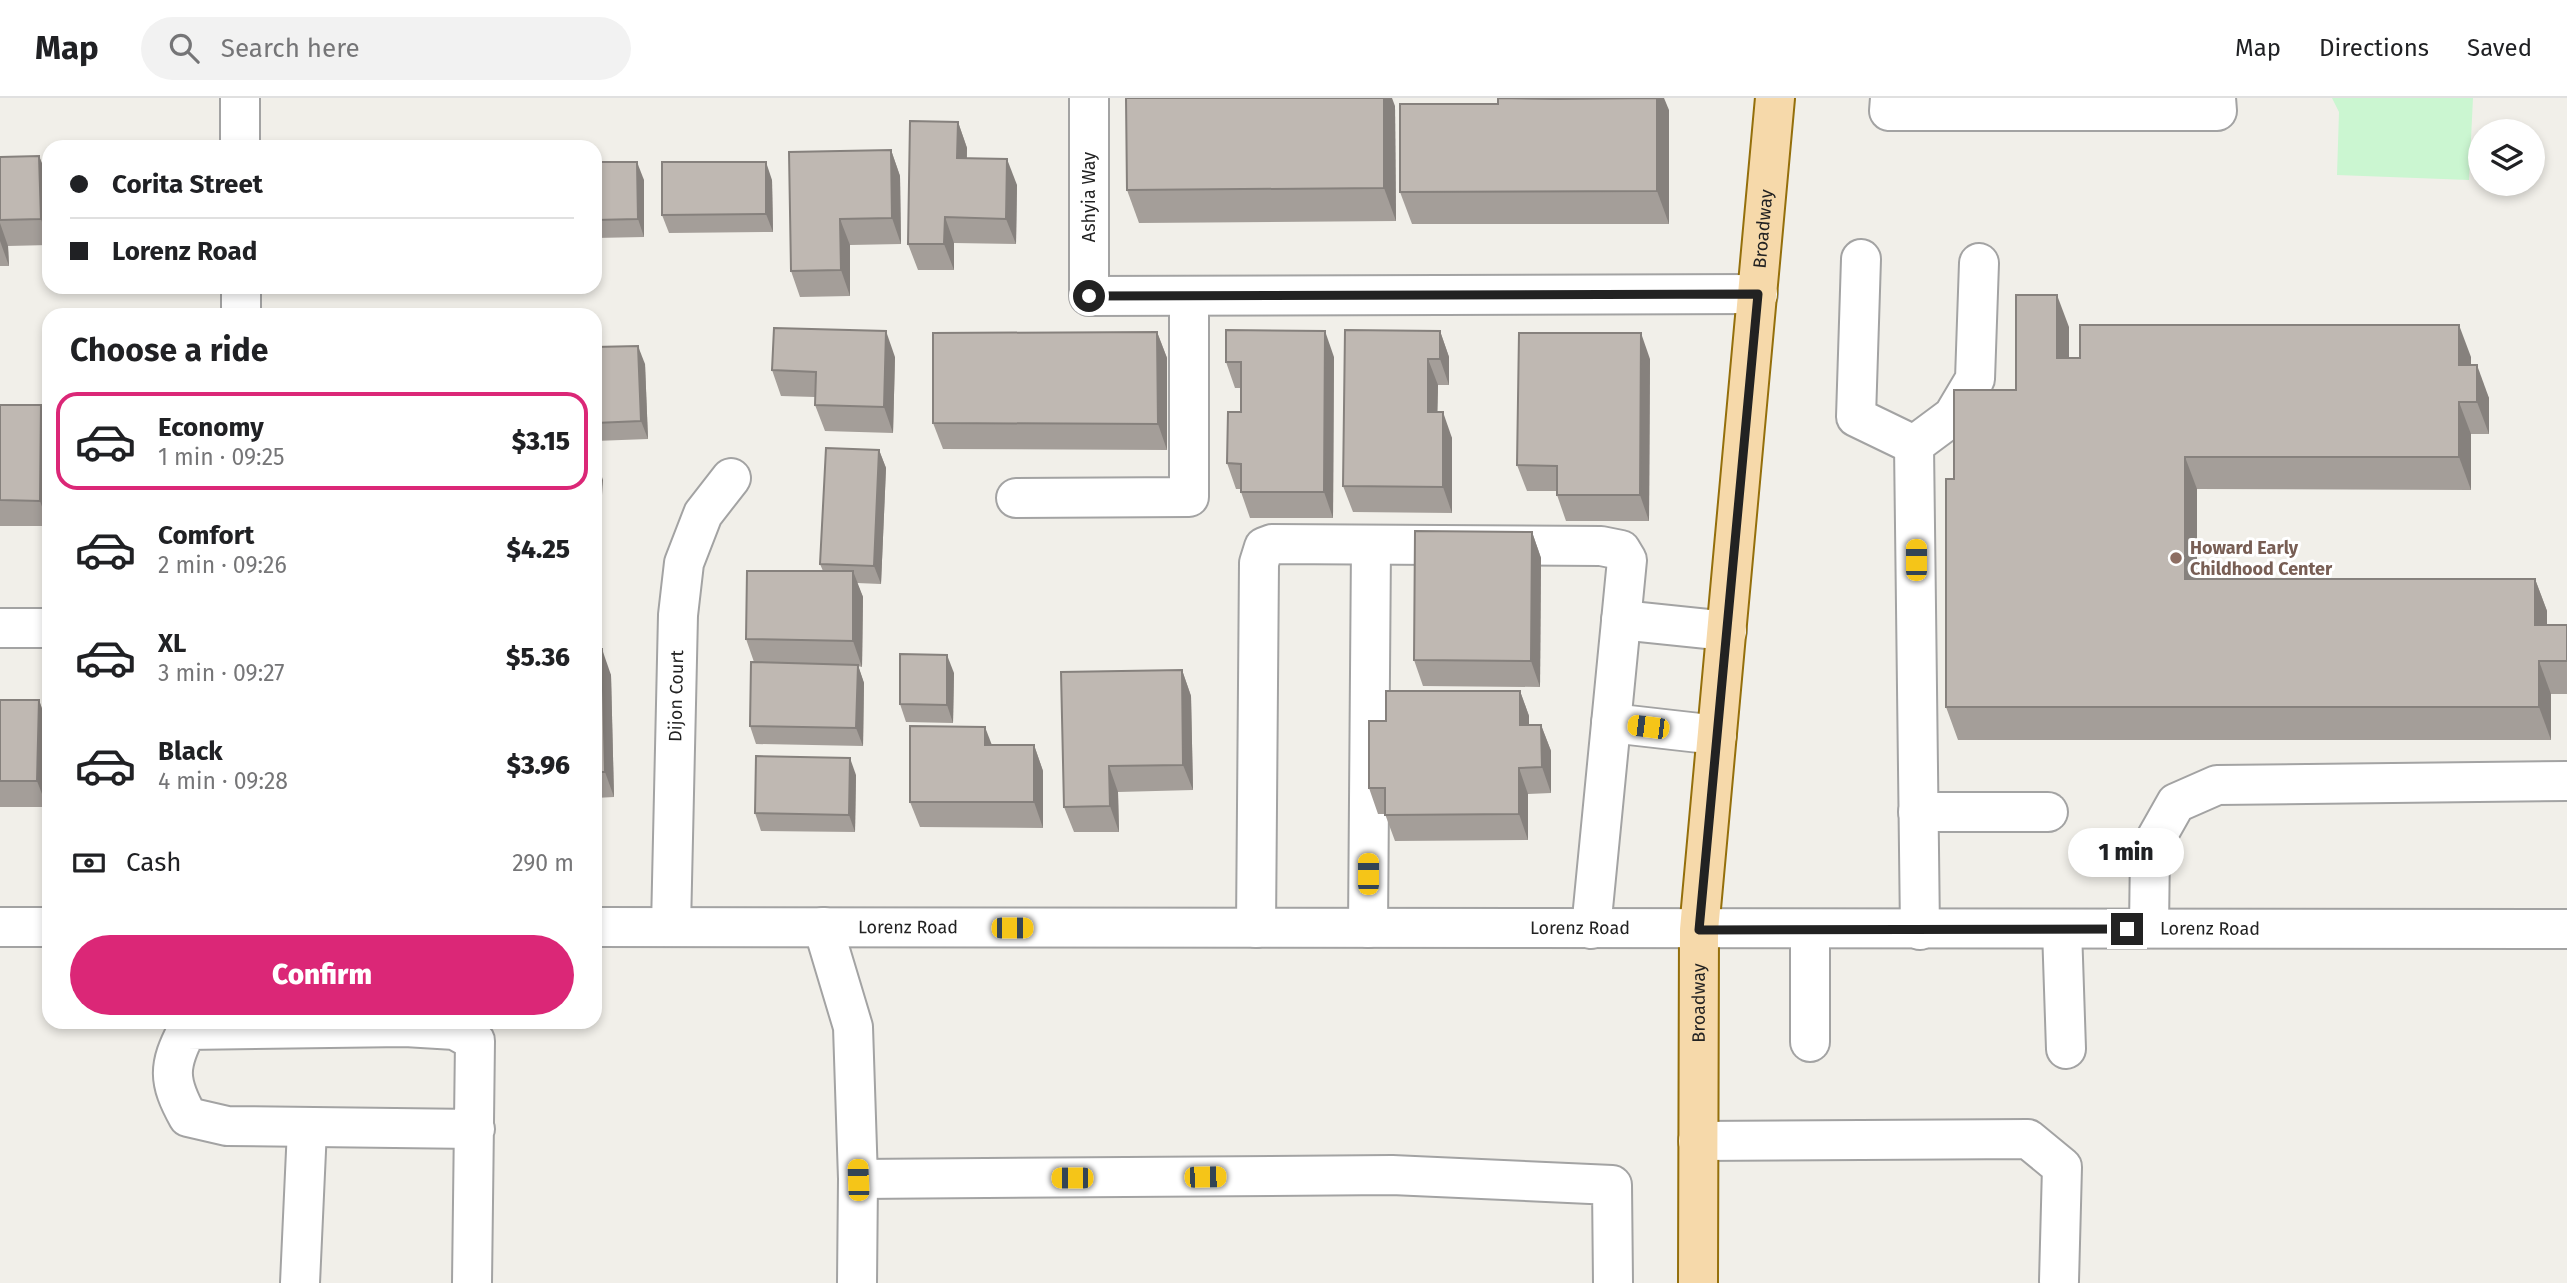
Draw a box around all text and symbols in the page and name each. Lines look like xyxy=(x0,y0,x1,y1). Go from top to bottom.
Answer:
search box xyxy=(141,17,631,80)
text: Map xyxy=(35,28,99,68)
icon: search xyxy=(165,29,203,67)
text: Search here xyxy=(221,33,360,64)
text: Map xyxy=(2235,34,2281,62)
text: Directions xyxy=(2319,34,2429,62)
text: Saved xyxy=(2467,34,2532,62)
map controls xyxy=(2468,119,2545,196)
button: layers xyxy=(2468,119,2545,196)
street label: Ashyia Way xyxy=(1078,152,1100,242)
text: Corita Street xyxy=(112,169,263,200)
street label: Broadway xyxy=(1748,188,1778,269)
text: Lorenz Road xyxy=(112,236,257,267)
route start xyxy=(1073,280,1105,312)
text: Choose a ride xyxy=(70,331,268,369)
icon: car xyxy=(74,410,137,473)
text: Economy xyxy=(158,412,264,443)
text: $3.15 xyxy=(512,426,570,457)
text: 1 min · 09:25 xyxy=(158,443,285,471)
icon: car xyxy=(74,518,137,581)
text: Comfort xyxy=(158,520,254,551)
text: $4.25 xyxy=(507,534,570,565)
place label: Howard Early Childhood Center xyxy=(2190,537,2333,580)
car xyxy=(1906,539,1927,581)
marker: Howard Early Childhood Center xyxy=(2168,550,2184,566)
text: 2 min · 09:26 xyxy=(158,551,287,579)
icon: car xyxy=(74,626,137,689)
text: XL xyxy=(158,628,186,659)
text: $5.36 xyxy=(506,642,570,673)
street label: Dijon Court xyxy=(664,649,688,742)
text: 3 min · 09:27 xyxy=(158,659,285,687)
car xyxy=(1626,714,1671,740)
icon: car xyxy=(74,734,137,797)
text: Black xyxy=(158,736,223,767)
text: $3.96 xyxy=(506,750,570,781)
text: 4 min · 09:28 xyxy=(158,767,288,795)
callout: 1 min xyxy=(2069,828,2185,876)
text: 1 min xyxy=(2098,838,2154,866)
icon: cash xyxy=(70,844,108,882)
text: Cash xyxy=(126,847,182,878)
text: 290 m xyxy=(512,849,574,877)
car xyxy=(1358,853,1379,895)
route end xyxy=(2111,913,2143,945)
street label: Lorenz Road xyxy=(858,916,958,938)
street label: Lorenz Road xyxy=(1530,917,1630,939)
car xyxy=(992,918,1034,939)
street label: Lorenz Road xyxy=(2160,918,2260,940)
button: Confirm xyxy=(70,935,574,1015)
street label: Broadway xyxy=(1688,963,1710,1043)
car xyxy=(847,1159,870,1201)
car xyxy=(1184,1166,1227,1188)
car xyxy=(1052,1168,1094,1189)

